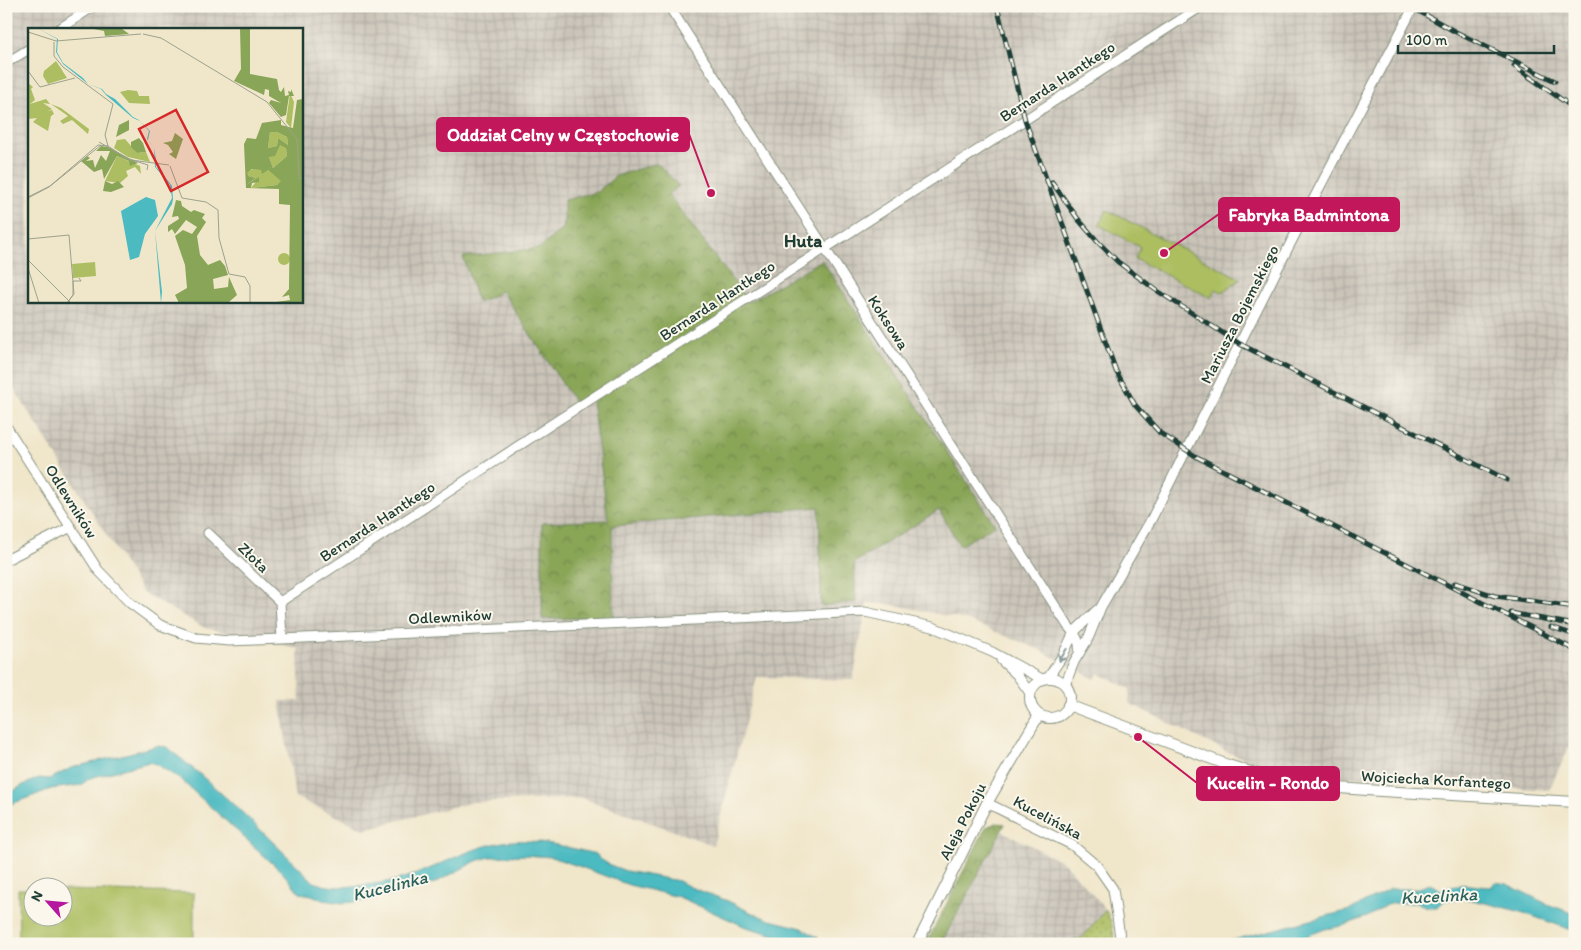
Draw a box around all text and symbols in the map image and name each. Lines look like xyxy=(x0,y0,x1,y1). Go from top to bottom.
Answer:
scale bar xyxy=(1398,22,1555,54)
inset map xyxy=(28,28,302,302)
text: 100 m xyxy=(1406,31,1448,49)
street label: Bernarda Hantkego xyxy=(996,37,1119,126)
callout: Oddział Celny w Częstochowie xyxy=(437,118,689,151)
text: Oddział Celny w Częstochowie xyxy=(447,124,679,146)
callout: Fabryka Badmintona xyxy=(1219,198,1399,231)
text: Fabryka Badmintona xyxy=(1229,204,1390,226)
district label: Huta xyxy=(784,230,822,252)
street label: Mariusza Bojemskiego xyxy=(1196,242,1283,387)
street label: Bernarda Hantkego xyxy=(656,256,779,345)
street label: Koksowa xyxy=(864,291,914,354)
street label: Odlewników xyxy=(41,461,102,542)
street label: Bernarda Hantkego xyxy=(316,477,439,566)
street label: Złota xyxy=(234,538,273,577)
street label: Odlewników xyxy=(408,605,492,628)
one-way arrow xyxy=(1057,647,1067,661)
street label: Wojciecha Korfantego xyxy=(1360,766,1511,793)
callout: Kucelin - Rondo xyxy=(1197,767,1339,800)
text: Kucelin - Rondo xyxy=(1207,772,1329,794)
street label: Aleja Pokoju xyxy=(935,779,990,863)
street label: Kucelińska xyxy=(1010,791,1086,844)
water label: Kucelinka xyxy=(350,866,430,906)
north arrow xyxy=(22,878,72,928)
water label: Kucelinka xyxy=(1400,883,1479,909)
text: N xyxy=(27,888,47,904)

